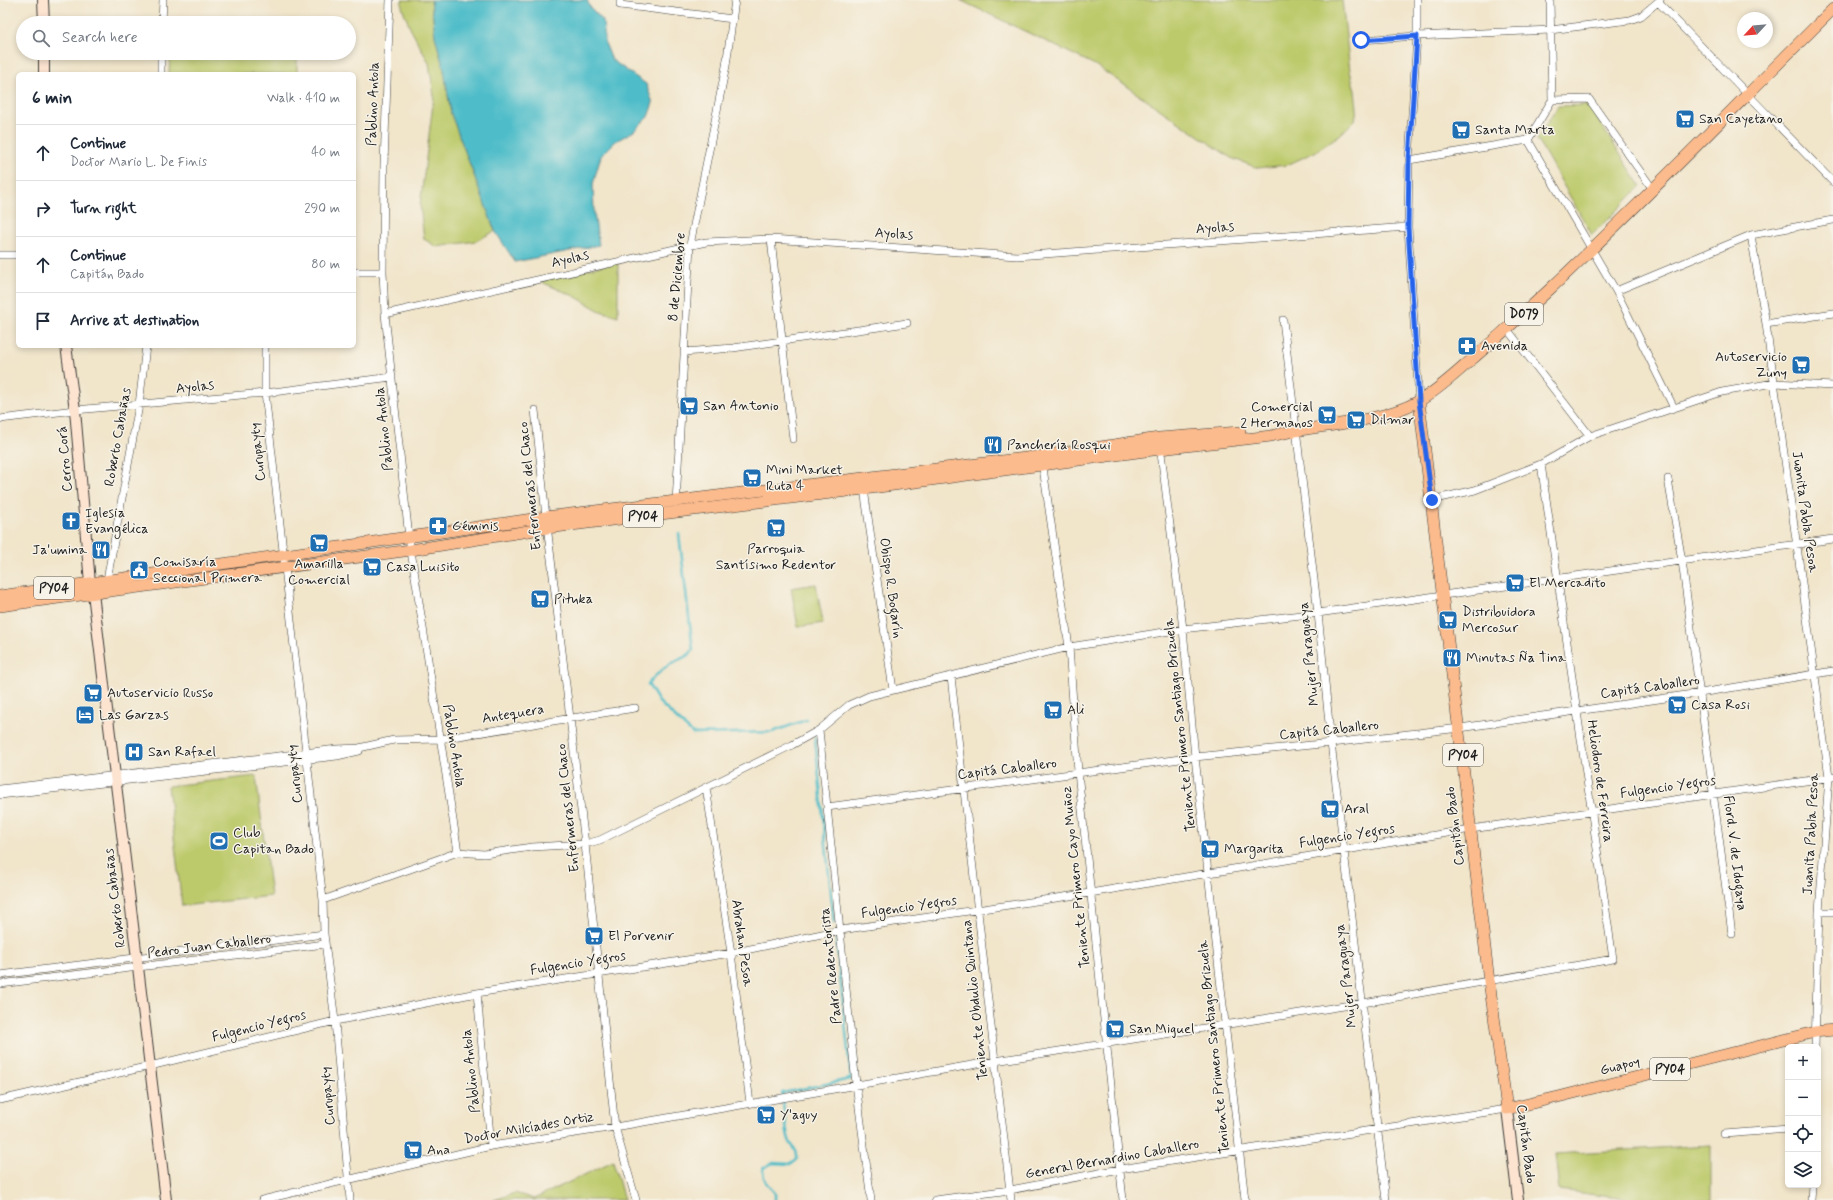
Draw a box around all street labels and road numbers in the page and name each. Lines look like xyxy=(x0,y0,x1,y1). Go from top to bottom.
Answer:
street label: Pablino Antola xyxy=(363,62,383,146)
street label: Ayolas xyxy=(1195,218,1235,238)
street label: Ayolas xyxy=(874,224,914,244)
street label: 8 de Diciembre xyxy=(664,232,690,322)
street label: Ayolas xyxy=(549,246,591,272)
road number: D079 xyxy=(1505,303,1543,325)
street label: Ayolas xyxy=(175,376,216,398)
street label: Roberto Cabañas xyxy=(100,386,136,488)
street label: Pablino Antola xyxy=(371,386,397,472)
street label: Enfermeras del Chaco xyxy=(514,421,546,551)
street label: Curupayty xyxy=(246,422,270,482)
street label: Cerro Corá xyxy=(53,425,77,493)
street label: Juanita Pabla Pesoa xyxy=(1788,450,1823,574)
road number: PY04 xyxy=(623,505,663,527)
street label: Obispo R. Bogarín xyxy=(873,537,907,640)
road number: PY04 xyxy=(34,577,74,599)
street label: Mujer Paraguaya xyxy=(1295,601,1324,707)
street label: Teniente Primero Santiago Brizuela xyxy=(1160,617,1200,833)
street label: Capitá Caballero xyxy=(1599,671,1701,703)
street label: Antequera xyxy=(481,700,545,728)
street label: Pablino Antola xyxy=(439,703,469,789)
street label: Capitá Caballero xyxy=(1278,716,1380,744)
street label: Heliodoro de Ferreira xyxy=(1583,719,1617,843)
street label: Enfermeras del Chaco xyxy=(552,743,584,873)
street label: Curupayty xyxy=(283,744,307,804)
road number: PY04 xyxy=(1443,744,1483,766)
street label: Capitá Caballero xyxy=(956,754,1058,784)
street label: Fulgencio Yegros xyxy=(1619,771,1717,805)
street label: Juanita Pabla Pesoa xyxy=(1799,772,1823,896)
street label: Teniente Primero Cayo Muñoz xyxy=(1057,785,1095,969)
street label: Capitán Bado xyxy=(1441,785,1469,867)
street label: Flord. V. de Idogaya xyxy=(1717,794,1751,912)
street label: Fulgencio Yegros xyxy=(1298,820,1396,854)
street label: Roberto Cabañas xyxy=(100,847,130,949)
street label: Fulgencio Yegros xyxy=(860,891,958,925)
street label: Abrahan Pesoa xyxy=(727,898,757,988)
street label: Padre Redentorista xyxy=(816,907,846,1025)
street label: Teniente Obdulio Quintana xyxy=(958,919,992,1081)
street label: Mujer Paraguaya xyxy=(1331,923,1362,1029)
street label: Pedro Juan Caballero xyxy=(146,929,272,963)
street label: Teniente Primero Santiago Brizuela xyxy=(1194,939,1234,1155)
street label: Fulgencio Yegros xyxy=(529,947,627,981)
street label: Fulgencio Yegros xyxy=(210,1006,308,1048)
street label: Pablino Antola xyxy=(458,1028,484,1114)
street label: Guapoy xyxy=(1598,1052,1642,1080)
road number: PY04 xyxy=(1650,1058,1690,1080)
street label: Curupayty xyxy=(316,1066,340,1126)
street label: Capitán Bado xyxy=(1512,1103,1540,1185)
street label: Doctor Milcíades Ortiz xyxy=(463,1108,595,1148)
street label: General Bernardino Caballero xyxy=(1024,1135,1200,1183)

